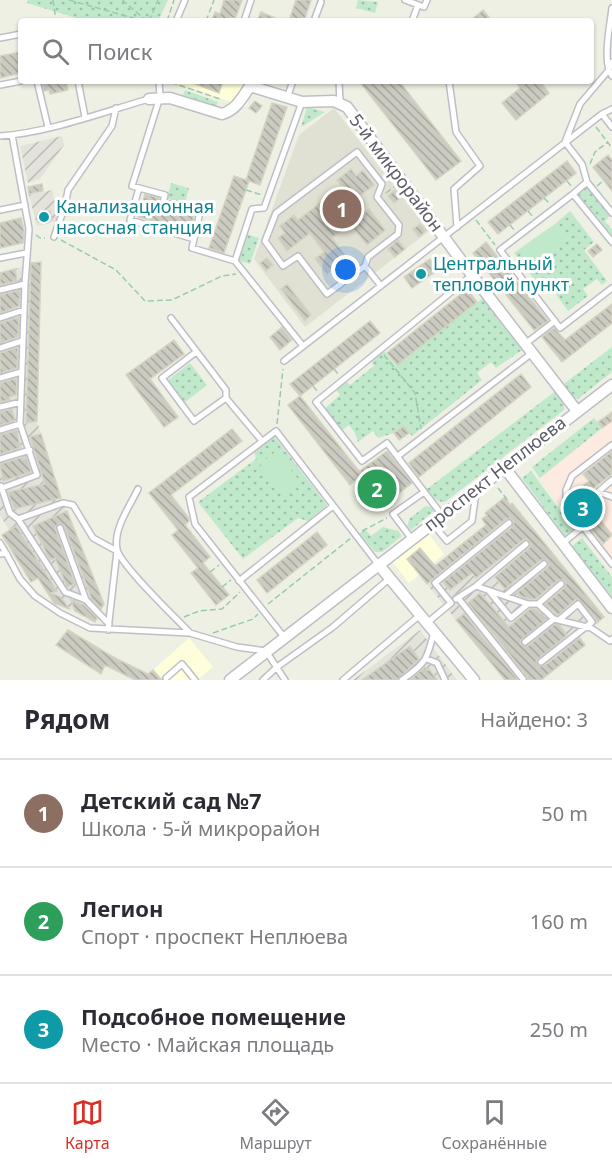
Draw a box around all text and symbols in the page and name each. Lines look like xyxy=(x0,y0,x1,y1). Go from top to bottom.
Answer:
search box xyxy=(18,18,594,84)
icon: search xyxy=(39,35,72,68)
text: Поиск xyxy=(87,36,152,66)
street label: 5-й микрорайон xyxy=(344,108,449,236)
pin: 1 xyxy=(322,186,362,232)
place label: Канализационная насосная станция xyxy=(56,194,214,239)
marker: Канализационная насосная станция xyxy=(37,210,51,224)
place label: Центральный тепловой пункт xyxy=(433,251,570,296)
your location xyxy=(331,255,360,284)
marker: Центральный тепловой пункт xyxy=(414,267,428,281)
street label: проспект Неплюева xyxy=(418,410,570,536)
pin: 2 xyxy=(358,466,397,512)
pin: 3 xyxy=(564,486,602,530)
text: Рядом xyxy=(24,701,110,737)
text: Найдено: 3 xyxy=(480,706,588,733)
text: Детский сад №7 xyxy=(81,785,262,815)
text: 1 xyxy=(38,800,49,827)
text: 50 m xyxy=(541,800,588,827)
text: Школа · 5-й микрорайон xyxy=(81,815,320,842)
text: Легион xyxy=(81,893,163,923)
text: 2 xyxy=(38,908,49,935)
text: 160 m xyxy=(530,908,588,935)
text: Спорт · проспект Неплюева xyxy=(81,923,348,950)
text: Подсобное помещение xyxy=(81,1001,346,1031)
text: 3 xyxy=(38,1016,49,1043)
text: 250 m xyxy=(530,1016,588,1043)
text: Место · Майская площадь xyxy=(81,1031,334,1058)
tab: Карта xyxy=(65,1096,110,1154)
tab: Маршрут xyxy=(239,1096,312,1154)
tab: Сохранённые xyxy=(442,1096,547,1154)

